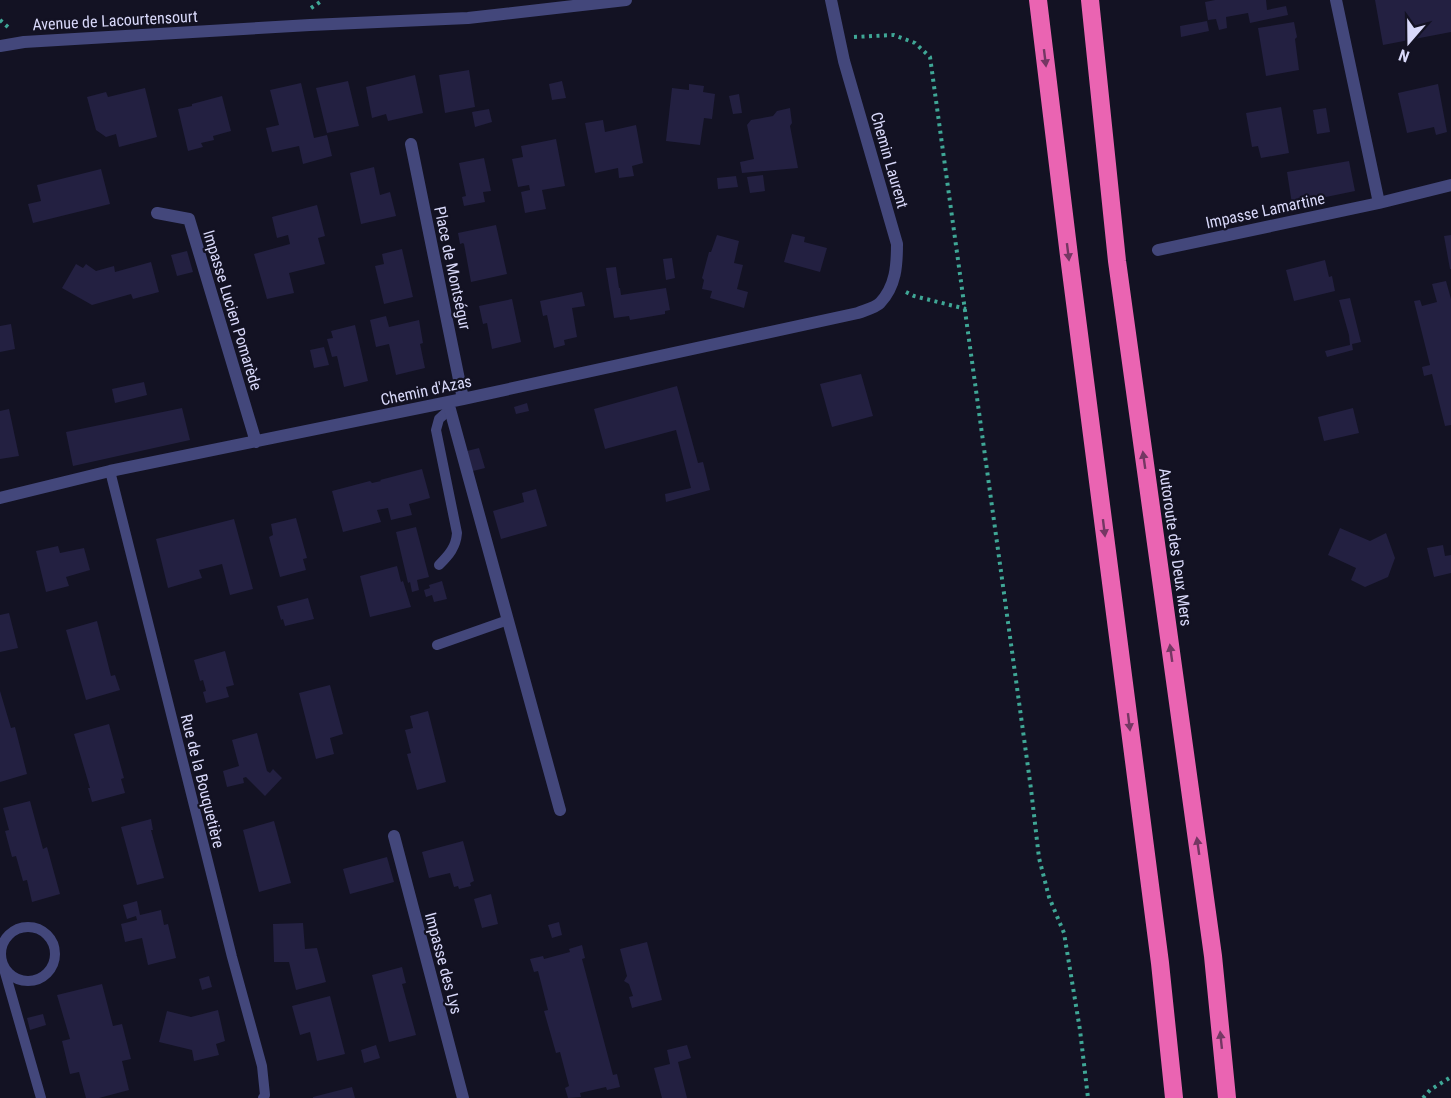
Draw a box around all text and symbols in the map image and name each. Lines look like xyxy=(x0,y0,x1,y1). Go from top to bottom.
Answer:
street label: Avenue de Lacourtensourt xyxy=(32,7,198,34)
north arrow xyxy=(1379,12,1439,72)
text: N xyxy=(1396,45,1412,66)
one-way arrow xyxy=(1040,49,1050,68)
street label: Chemin Laurent xyxy=(867,110,912,211)
street label: Impasse Lamartine xyxy=(1204,189,1326,232)
street label: Place de Montségur xyxy=(430,205,475,332)
street label: Impasse Lucien Pomarède xyxy=(199,228,266,393)
one-way arrow xyxy=(1063,242,1073,261)
street label: Chemin d'Azas xyxy=(379,372,473,409)
one-way arrow xyxy=(1140,450,1149,469)
street label: Autoroute des Deux Mers xyxy=(1155,467,1196,627)
one-way arrow xyxy=(1099,519,1108,538)
one-way arrow xyxy=(1166,644,1176,663)
street label: Rue de la Bouquetière xyxy=(177,712,228,850)
one-way arrow xyxy=(1124,712,1133,731)
one-way arrow xyxy=(1193,837,1202,856)
street label: Impasse des Lys xyxy=(421,910,466,1016)
one-way arrow xyxy=(1216,1030,1226,1049)

